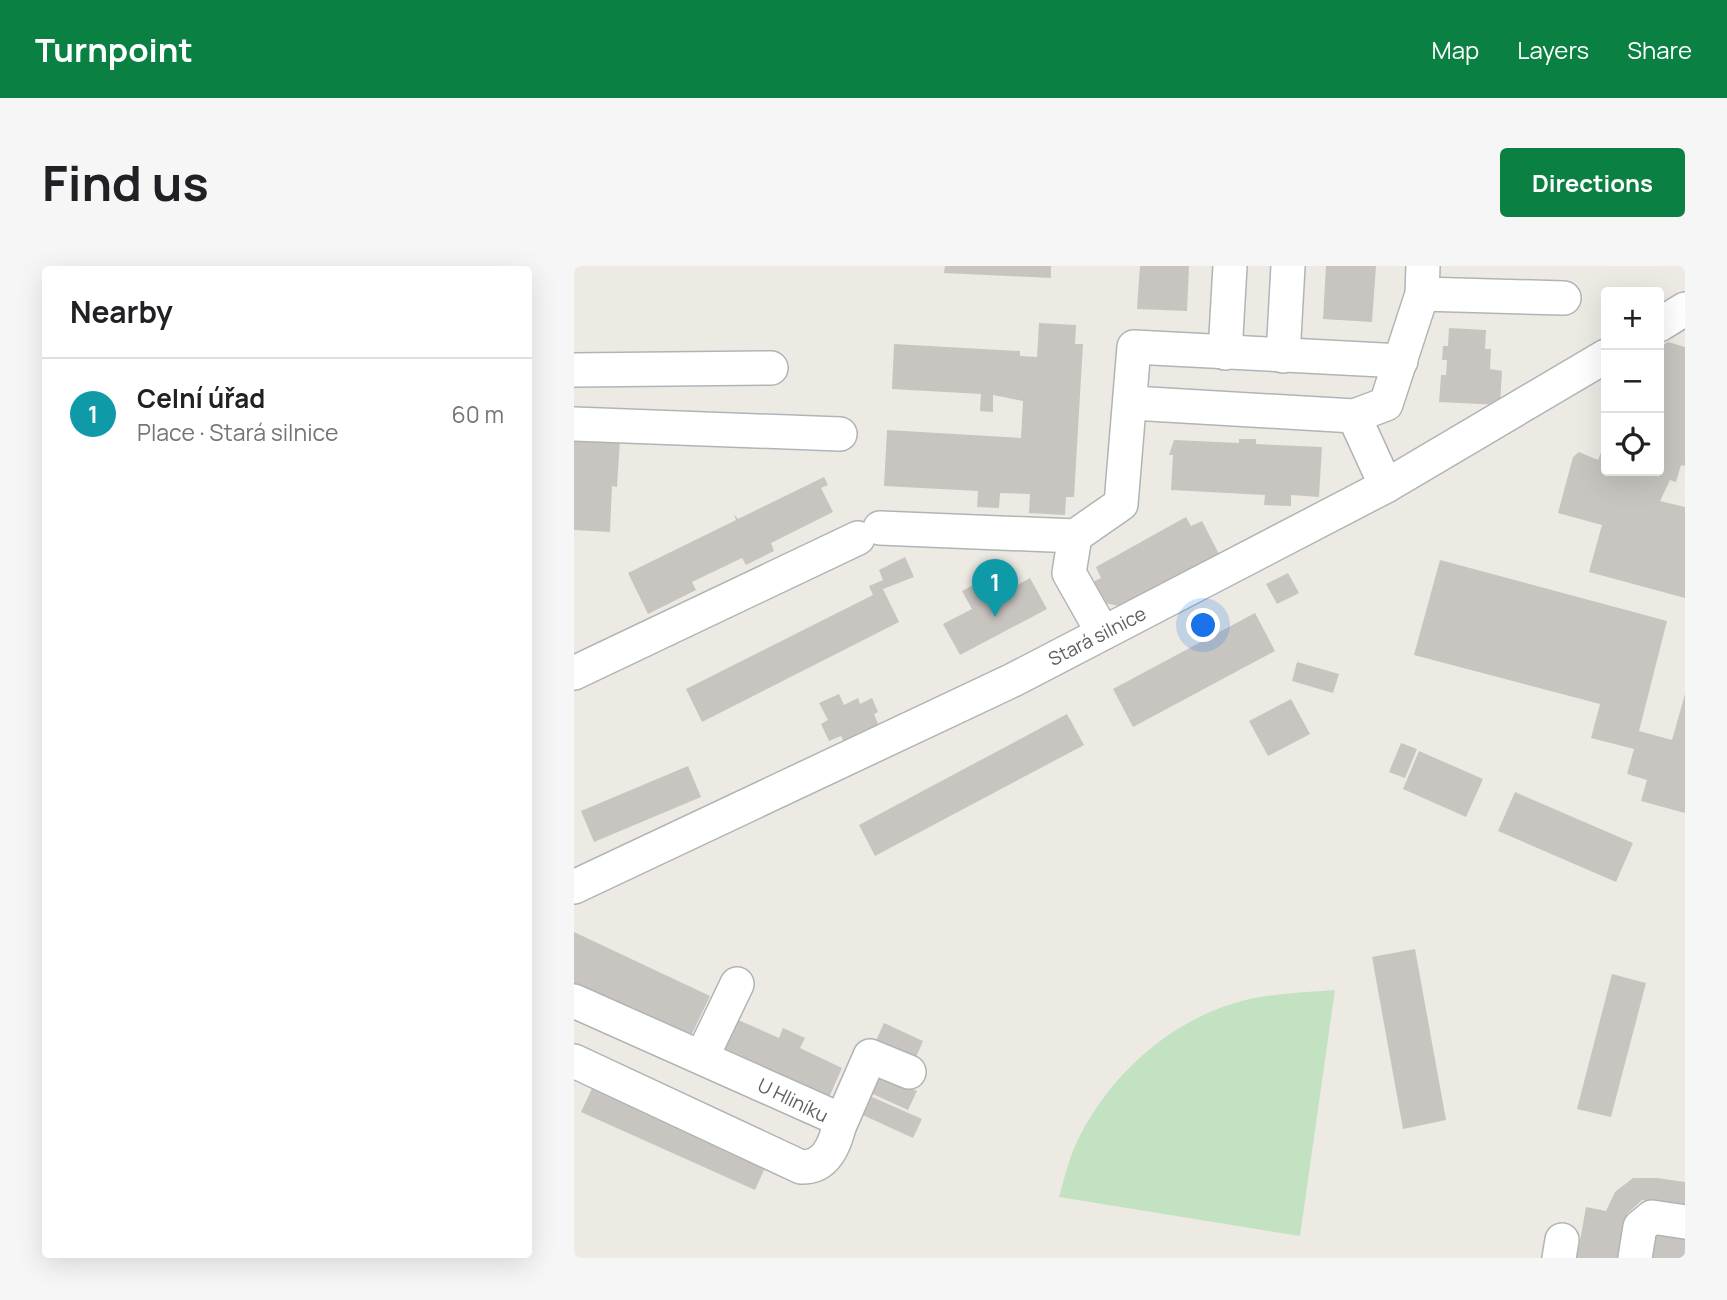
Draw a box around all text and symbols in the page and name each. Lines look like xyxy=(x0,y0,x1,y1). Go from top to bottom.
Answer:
text: Turnpoint xyxy=(35,27,193,72)
text: Map xyxy=(1432,33,1479,66)
text: Layers xyxy=(1517,33,1589,66)
text: Share xyxy=(1627,33,1692,66)
button: Directions xyxy=(1500,148,1685,217)
text: Find us xyxy=(42,149,209,216)
map controls xyxy=(1601,287,1664,476)
button: + xyxy=(1601,287,1664,350)
text: Nearby xyxy=(70,291,173,332)
button: − xyxy=(1601,350,1664,413)
text: Celní úřad xyxy=(137,380,265,416)
text: 1 xyxy=(88,398,98,430)
text: 60 m xyxy=(452,398,504,430)
button: locate xyxy=(1601,413,1664,476)
text: Place · Stará silnice xyxy=(137,416,338,448)
pin: 1 xyxy=(972,559,1018,617)
street label: Stará silnice xyxy=(1044,600,1150,672)
your location xyxy=(1186,608,1220,642)
street label: U Hliníku xyxy=(753,1072,833,1128)

